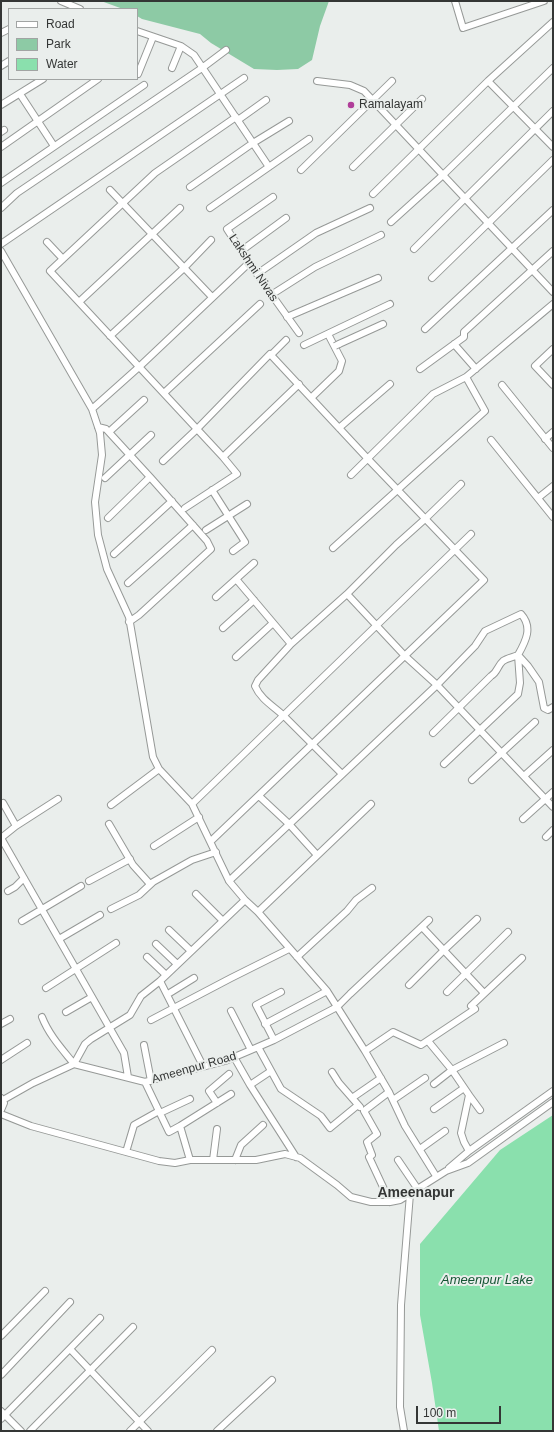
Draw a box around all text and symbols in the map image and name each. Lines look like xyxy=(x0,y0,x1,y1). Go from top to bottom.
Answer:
legend xyxy=(8,8,138,80)
text: Road xyxy=(46,17,75,31)
text: Park xyxy=(46,37,71,51)
text: Water xyxy=(46,57,78,71)
place label: Ramalayam xyxy=(359,98,423,112)
marker: Ramalayam xyxy=(346,100,356,110)
street label: Lakshmi Nivas xyxy=(225,232,281,304)
street label: Ameenpur Road xyxy=(150,1049,238,1087)
district label: Ameenapur xyxy=(377,1185,455,1201)
water label: Ameenpur Lake xyxy=(441,1272,533,1288)
scale bar xyxy=(418,1398,503,1424)
text: 100 m xyxy=(423,1406,456,1420)

